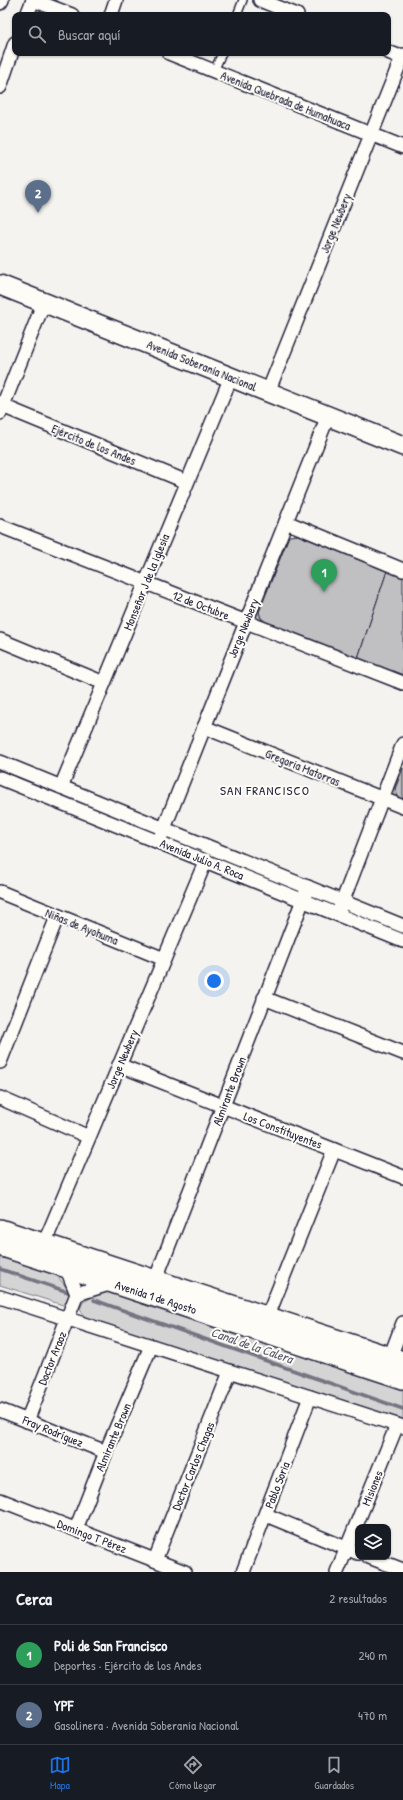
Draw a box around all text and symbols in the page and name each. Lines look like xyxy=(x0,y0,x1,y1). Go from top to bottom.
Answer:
search box xyxy=(12,12,391,56)
icon: search xyxy=(26,23,48,45)
text: Buscar aquí xyxy=(58,24,121,45)
street label: Avenida Quebrada de Humahuaca xyxy=(218,66,354,134)
pin: 2 xyxy=(25,180,51,213)
street label: Jorge Newbery xyxy=(315,191,355,255)
street label: Avenida Soberanía Nacional xyxy=(144,335,260,395)
street label: Ejército de los Andes xyxy=(49,419,139,469)
street label: Monseñor J de la Iglesia xyxy=(119,531,173,633)
pin: 1 xyxy=(311,559,337,592)
street label: 12 de Octubre xyxy=(170,586,232,624)
street label: Jorge Newbery xyxy=(223,596,263,660)
street label: Gregoria Matorras xyxy=(263,744,343,790)
district label: SAN FRANCISCO xyxy=(220,781,310,799)
street label: Avenida Julio A. Roca xyxy=(157,834,247,884)
street label: Niñas de Ayohuma xyxy=(43,904,121,948)
your location xyxy=(204,971,224,991)
street label: Jorge Newbery xyxy=(102,1027,142,1091)
street label: Almirante Brown xyxy=(208,1054,250,1128)
street label: Los Constituyentes xyxy=(241,1107,325,1153)
street label: Avenida 1 de Agosto xyxy=(113,1276,199,1318)
water label: Canal de la Calera xyxy=(209,1323,297,1368)
street label: Doctor Araoz xyxy=(33,1329,71,1387)
street label: Almirante Brown xyxy=(91,1400,135,1474)
street label: Fray Rodríguez xyxy=(19,1411,86,1451)
street label: Doctor Carlos Chagas xyxy=(168,1419,219,1513)
street label: Pablo Soria xyxy=(260,1459,294,1511)
street label: Misiones xyxy=(357,1467,387,1508)
street label: Domingo T Pérez xyxy=(55,1515,129,1557)
map controls xyxy=(355,1524,391,1560)
button: layers xyxy=(355,1524,391,1560)
text: Cerca xyxy=(16,1587,52,1610)
text: 2 resultados xyxy=(329,1589,387,1607)
text: Poli de San Francisco xyxy=(54,1635,167,1656)
text: 1 xyxy=(27,1646,31,1664)
text: 240 m xyxy=(358,1646,387,1664)
text: Deportes · Ejército de los Andes xyxy=(54,1656,201,1674)
text: YPF xyxy=(54,1695,73,1716)
text: 2 xyxy=(26,1706,32,1724)
text: 470 m xyxy=(358,1706,387,1724)
text: Gasolinera · Avenida Soberanía Nacional xyxy=(54,1716,239,1734)
tab: Mapa xyxy=(49,1754,71,1792)
tab: Cómo llegar xyxy=(169,1754,216,1792)
tab: Guardados xyxy=(314,1754,354,1792)

